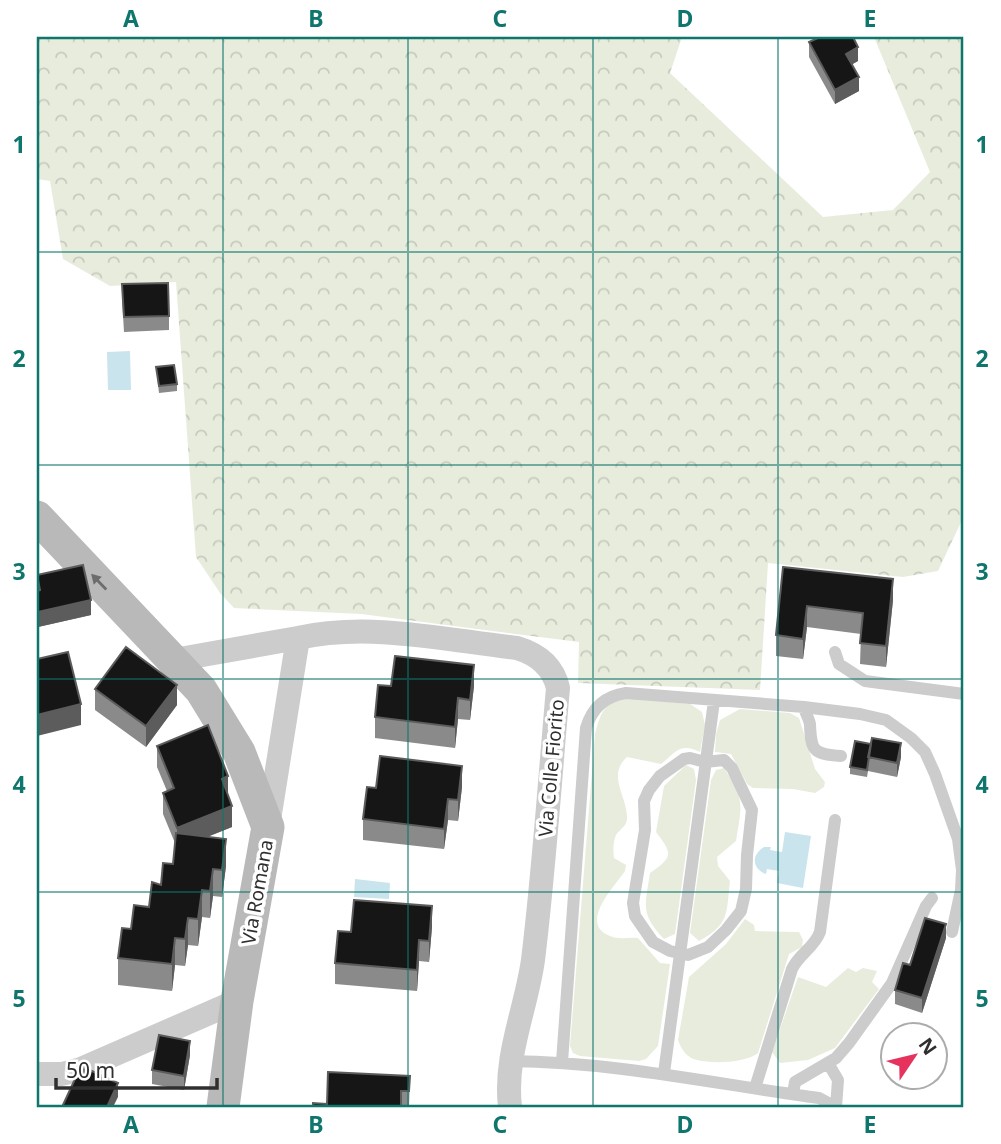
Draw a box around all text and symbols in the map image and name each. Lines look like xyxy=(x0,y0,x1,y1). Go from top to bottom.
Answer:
text: A xyxy=(123,2,139,34)
text: B xyxy=(308,2,324,34)
text: C xyxy=(493,2,508,34)
text: D xyxy=(677,2,693,34)
text: E xyxy=(864,2,876,34)
text: 1 xyxy=(12,128,26,160)
text: 1 xyxy=(975,128,989,160)
text: 2 xyxy=(12,342,26,374)
text: 2 xyxy=(975,342,989,374)
text: 3 xyxy=(12,555,26,587)
text: 3 xyxy=(975,555,989,587)
one-way arrow xyxy=(91,573,108,590)
street label: Via Colle Fiorito xyxy=(532,698,570,838)
text: 4 xyxy=(12,768,26,800)
text: 4 xyxy=(975,768,989,800)
street label: Via Romana xyxy=(235,838,279,946)
text: 5 xyxy=(12,982,26,1014)
text: 5 xyxy=(975,982,989,1014)
north arrow xyxy=(878,1021,948,1092)
text: N xyxy=(913,1032,943,1060)
scale bar xyxy=(56,1046,217,1090)
text: 50 m xyxy=(66,1056,115,1084)
text: A xyxy=(123,1108,139,1140)
text: B xyxy=(308,1108,324,1140)
text: C xyxy=(493,1108,508,1140)
text: D xyxy=(677,1108,693,1140)
text: E xyxy=(864,1108,876,1140)

